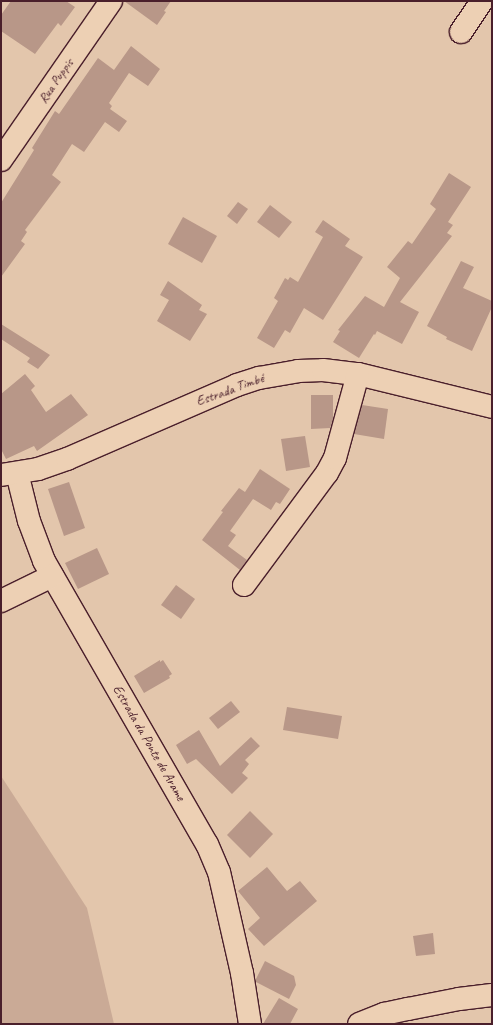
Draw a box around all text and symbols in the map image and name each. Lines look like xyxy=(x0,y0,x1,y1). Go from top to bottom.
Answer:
street label: Rua Puppis xyxy=(35,55,77,107)
street label: Estrada Timbé xyxy=(194,370,266,410)
street label: Estrada da Ponte de Arame xyxy=(109,682,189,804)

